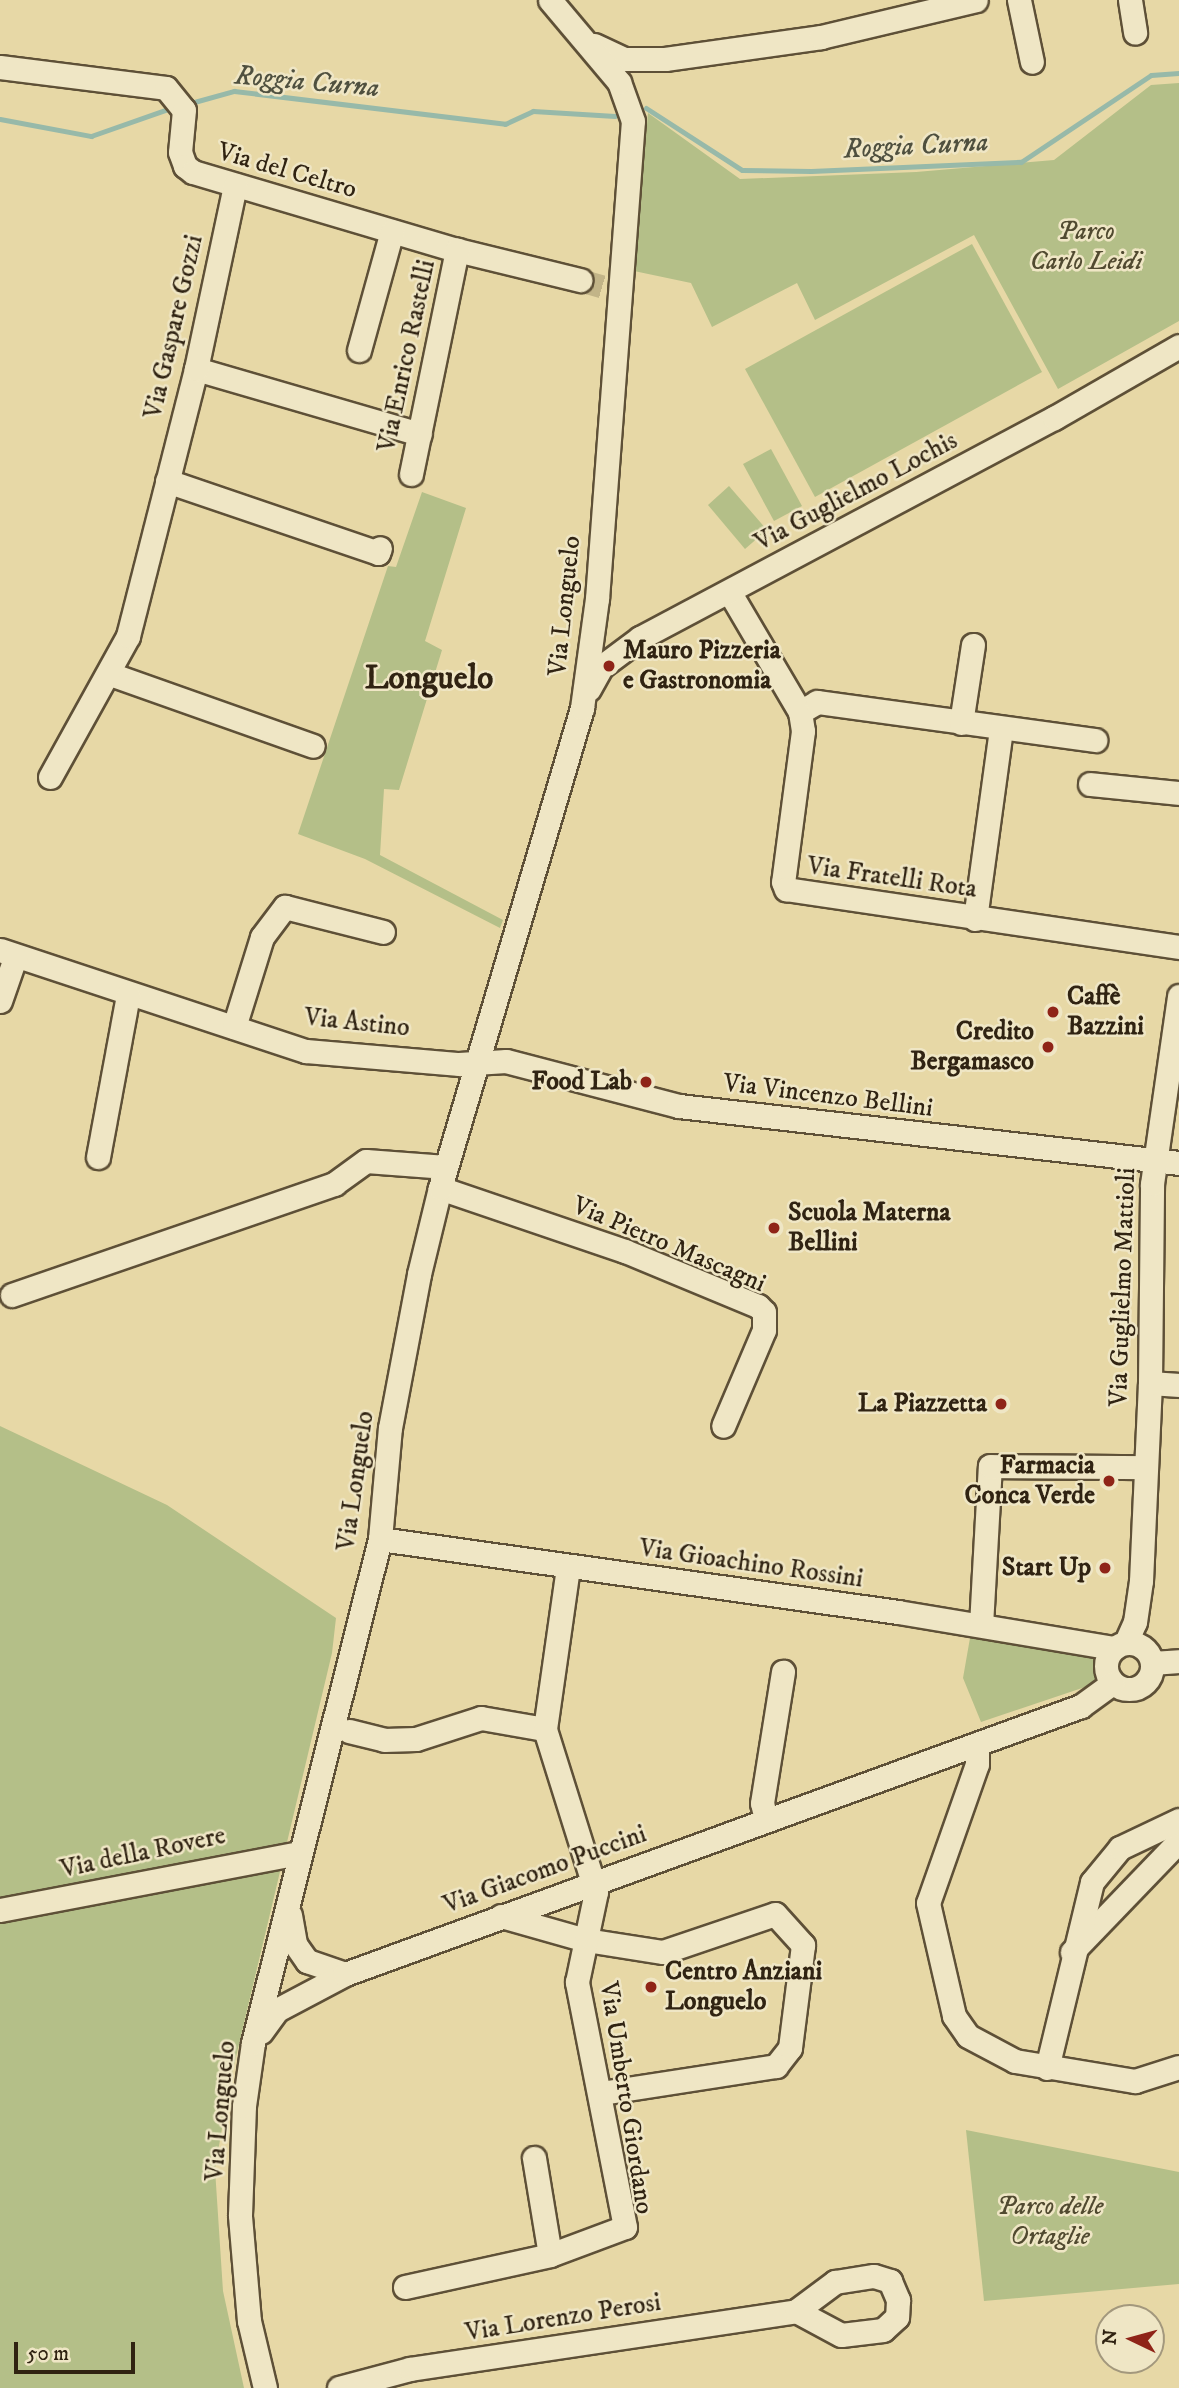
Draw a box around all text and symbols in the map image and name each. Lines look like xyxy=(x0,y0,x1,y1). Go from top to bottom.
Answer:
water label: Roggia Curna xyxy=(233,59,381,105)
water label: Roggia Curna xyxy=(843,125,989,167)
street label: Via del Celtro xyxy=(214,136,360,206)
park label: Parco Carlo Leidi xyxy=(1030,216,1142,278)
street label: Via Gaspare Gozzi xyxy=(138,232,210,422)
street label: Via Enrico Rastelli xyxy=(371,257,443,455)
street label: Via Guglielmo Lochis xyxy=(749,425,963,559)
street label: Via Longuelo xyxy=(542,534,588,678)
place label: Mauro Pizzeria e Gastronomia xyxy=(623,635,781,696)
marker: Mauro Pizzeria e Gastronomia xyxy=(601,658,617,674)
district label: Longuelo xyxy=(365,659,493,699)
street label: Via Fratelli Rota xyxy=(805,851,979,905)
place label: Caffè Bazzini xyxy=(1067,981,1144,1042)
street label: Via Astino xyxy=(303,1002,411,1044)
marker: Caffè Bazzini xyxy=(1045,1004,1061,1020)
place label: Credito Bergamasco xyxy=(910,1016,1034,1078)
marker: Credito Bergamasco xyxy=(1040,1039,1056,1055)
place label: Food Lab xyxy=(531,1066,632,1098)
street label: Via Vincenzo Bellini xyxy=(721,1068,935,1124)
marker: Food Lab xyxy=(638,1074,654,1090)
street label: Via Guglielmo Mattioli xyxy=(1103,1167,1143,1407)
street label: Via Pietro Mascagni xyxy=(568,1190,770,1300)
place label: Scuola Materna Bellini xyxy=(788,1197,951,1258)
marker: Scuola Materna Bellini xyxy=(766,1220,782,1236)
place label: La Piazzetta xyxy=(858,1388,987,1420)
marker: La Piazzetta xyxy=(993,1396,1009,1412)
street label: Via Longuelo xyxy=(331,1409,381,1553)
place label: Farmacia Conca Verde xyxy=(965,1450,1095,1512)
marker: Farmacia Conca Verde xyxy=(1101,1473,1117,1489)
street label: Via Gioachino Rossini xyxy=(637,1533,865,1595)
place label: Start Up xyxy=(1002,1552,1091,1584)
marker: Start Up xyxy=(1097,1560,1113,1576)
street label: Via Giacomo Puccini xyxy=(439,1819,651,1921)
street label: Via della Rovere xyxy=(58,1820,228,1886)
place label: Centro Anziani Longuelo xyxy=(665,1956,822,2018)
marker: Centro Anziani Longuelo xyxy=(643,1979,659,1995)
street label: Via Umberto Giordano xyxy=(592,1980,660,2216)
street label: Via Longuelo xyxy=(199,2039,243,2183)
park label: Parco delle Ortaglie xyxy=(997,2191,1103,2252)
street label: Via Lorenzo Perosi xyxy=(463,2287,663,2349)
north arrow xyxy=(1095,2304,1165,2374)
scale bar xyxy=(18,2328,138,2372)
text: N xyxy=(1098,2329,1123,2346)
text: 50 m xyxy=(27,2341,69,2367)

